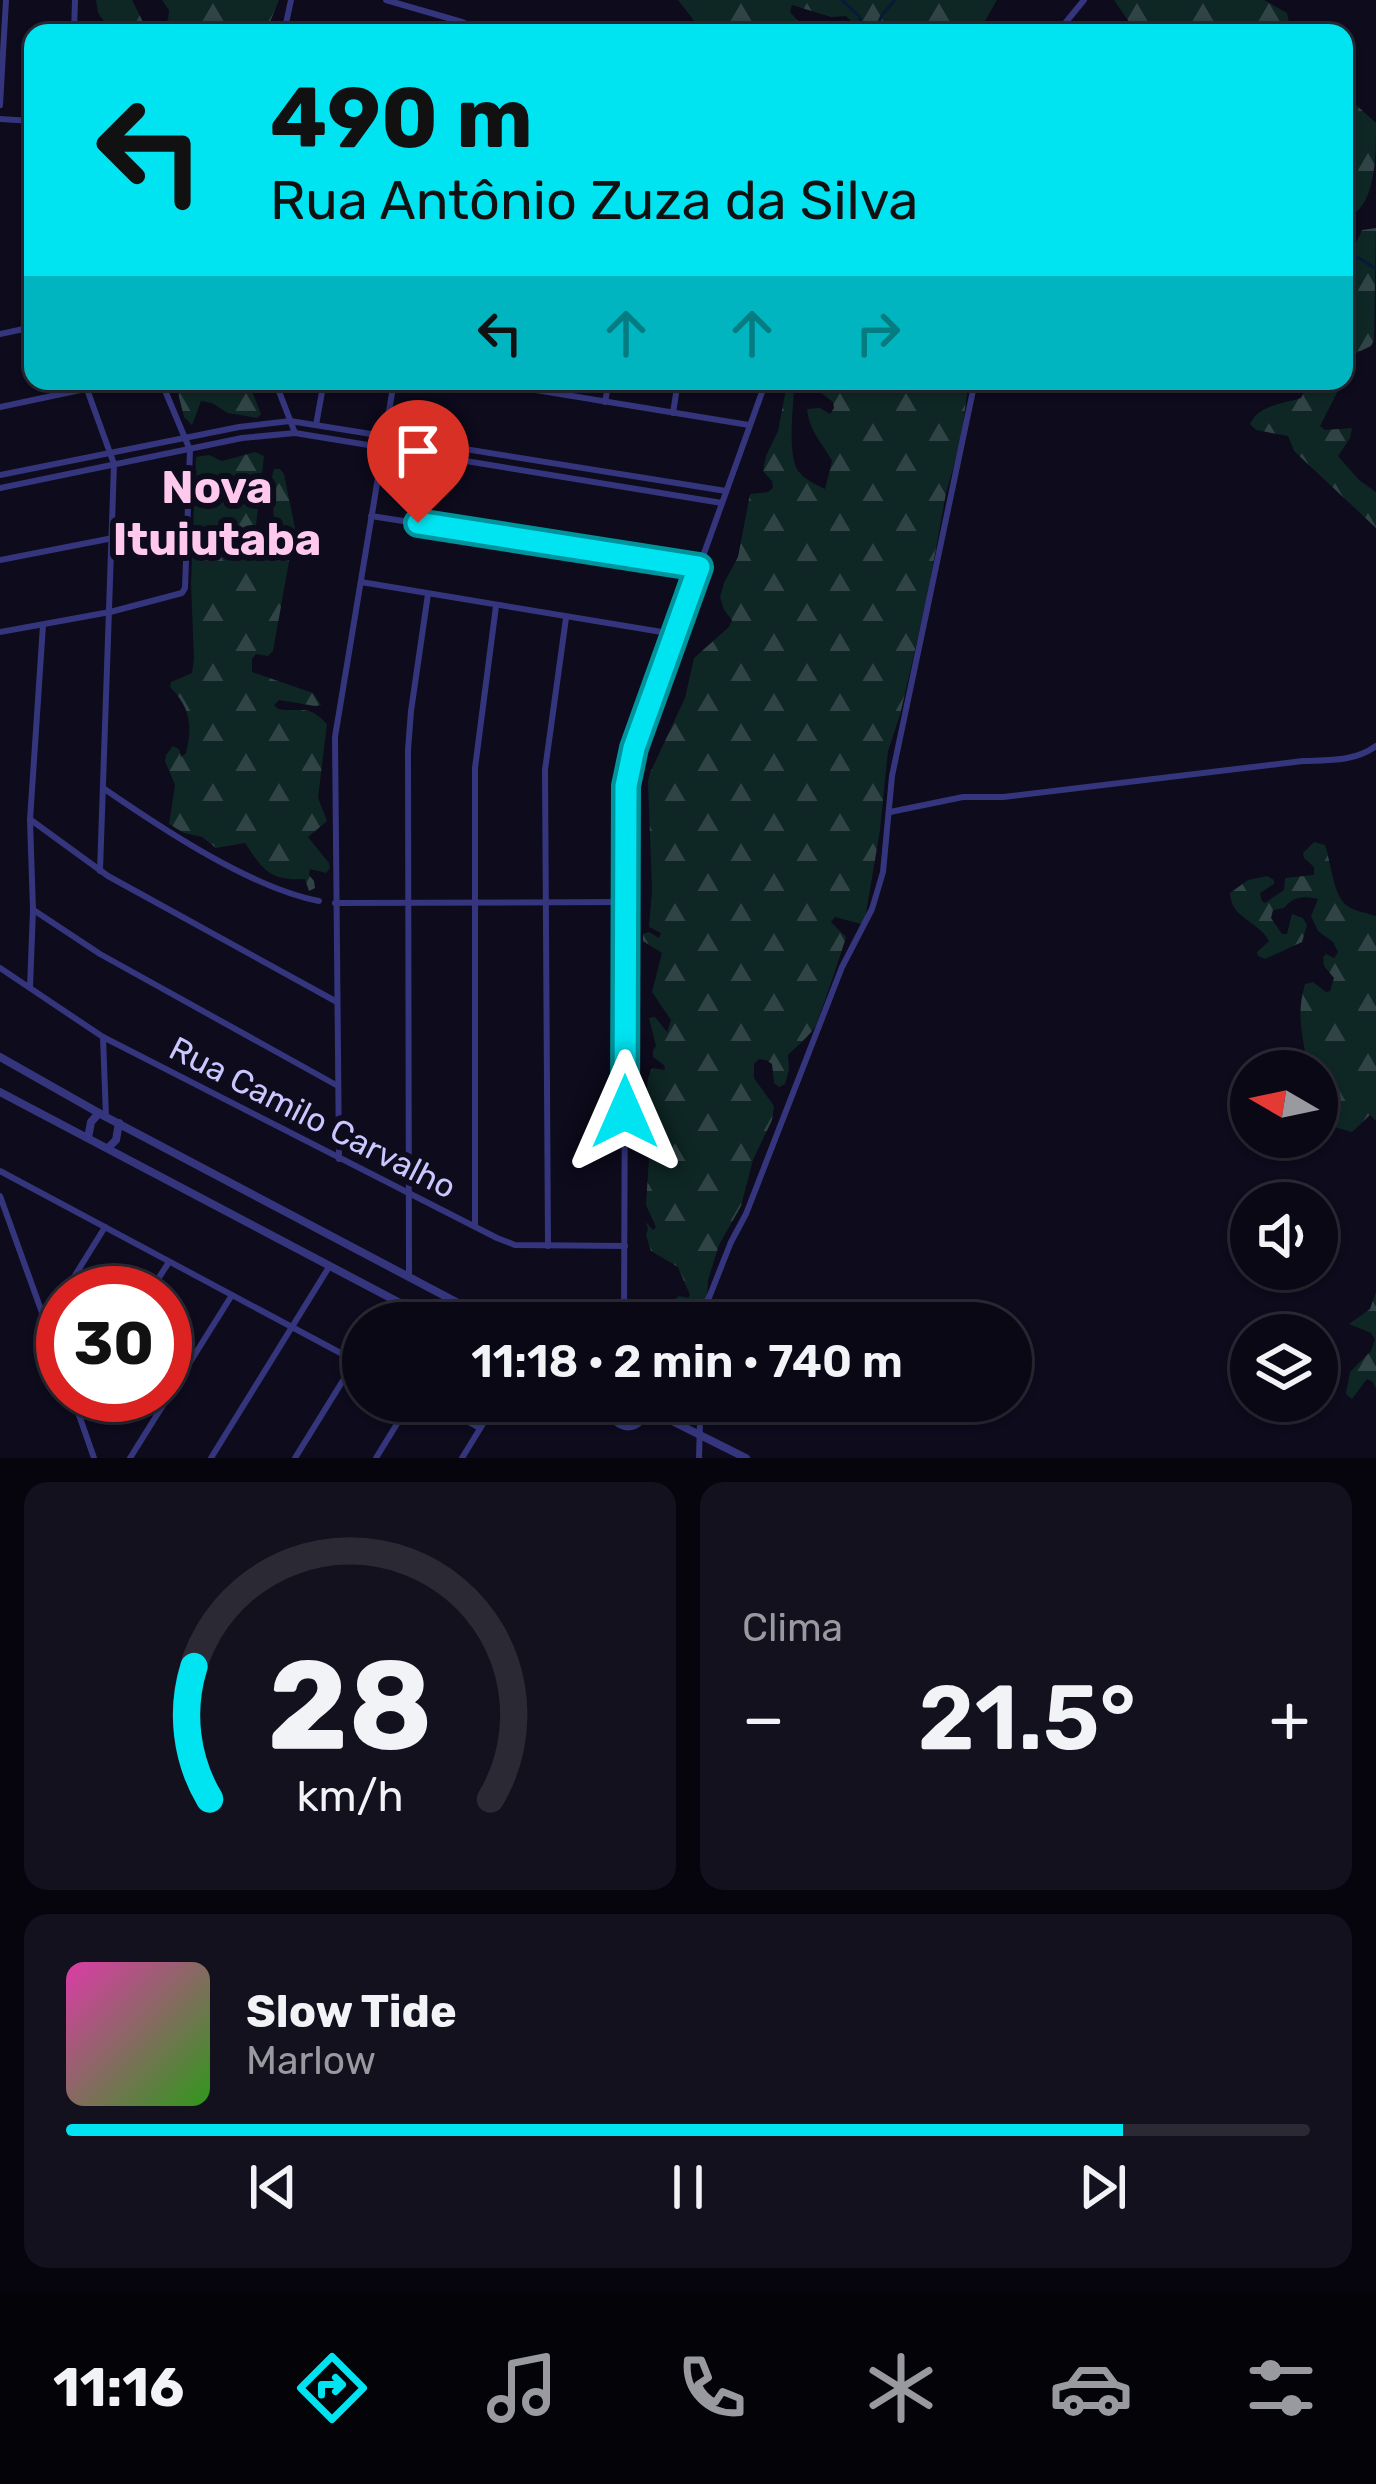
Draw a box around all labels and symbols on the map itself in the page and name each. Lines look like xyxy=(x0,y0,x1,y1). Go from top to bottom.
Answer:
pin xyxy=(367,400,469,523)
district label: Nova Ituiutaba xyxy=(113,461,321,566)
street label: Rua Camilo Carvalho xyxy=(163,1028,462,1207)
position arrow xyxy=(562,1049,688,1175)
north arrow xyxy=(1230,1050,1338,1158)
speed limit sign: 30 xyxy=(36,1266,192,1422)

